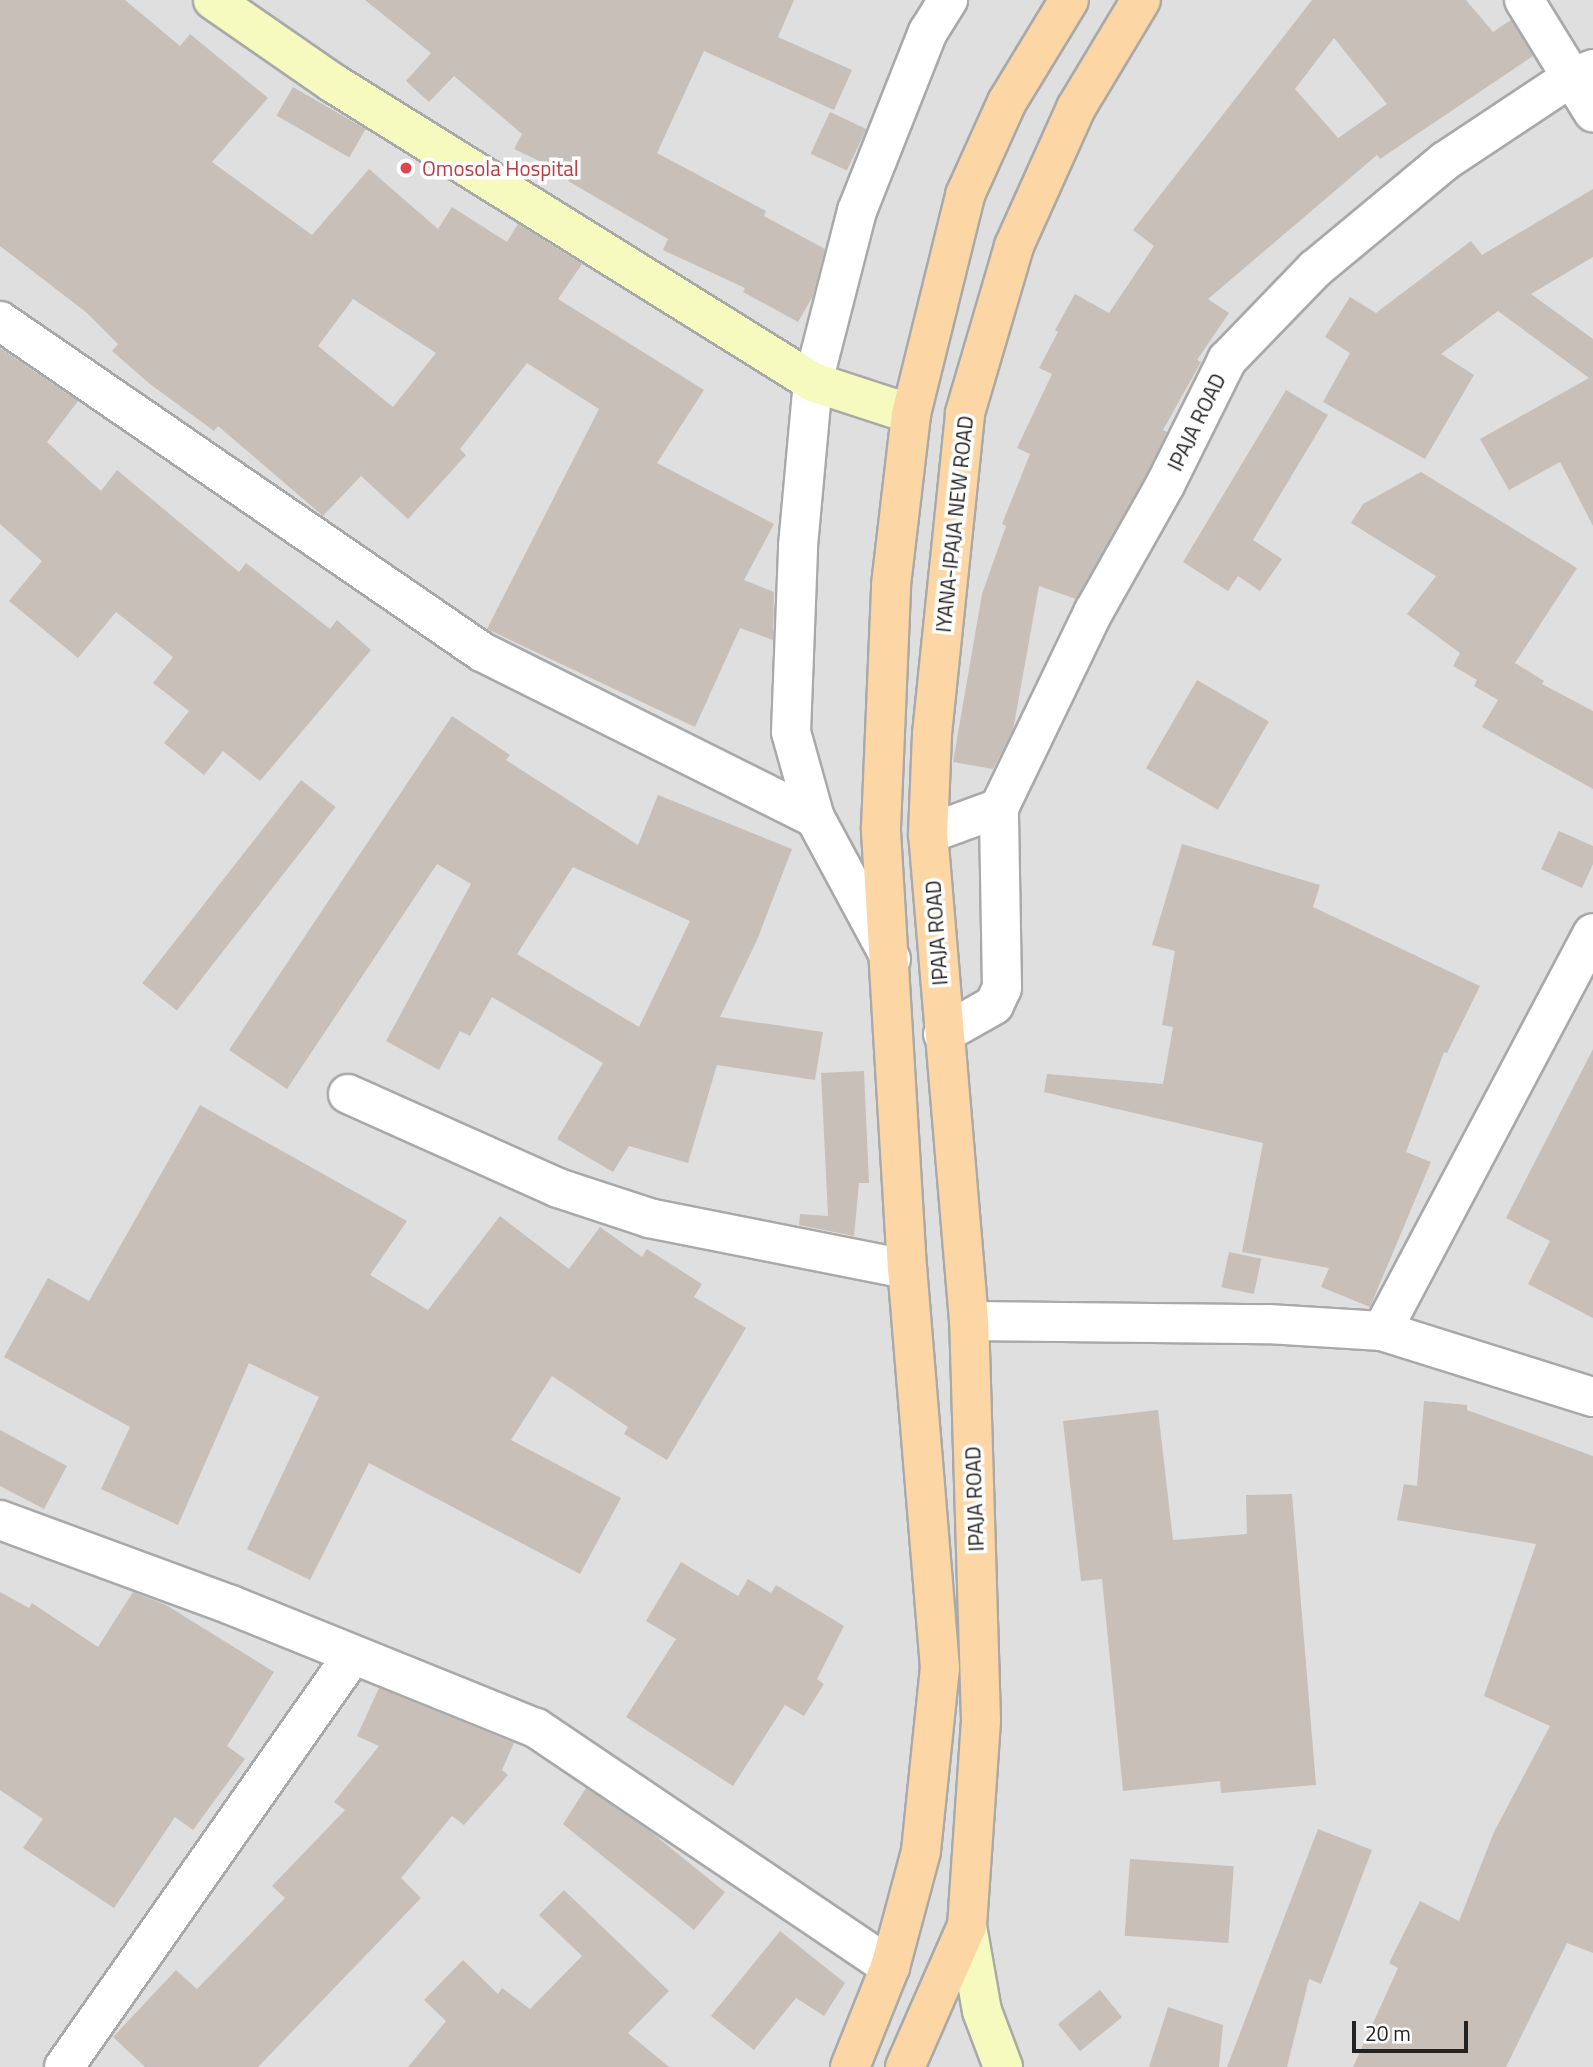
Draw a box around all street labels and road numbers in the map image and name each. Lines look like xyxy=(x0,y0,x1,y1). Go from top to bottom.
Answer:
street label: IPAJA ROAD xyxy=(1162,369,1230,475)
street label: IYANA-IPAJA NEW ROAD xyxy=(930,414,978,634)
street label: IPAJA ROAD xyxy=(920,880,952,986)
street label: IPAJA ROAD xyxy=(960,1446,988,1552)

